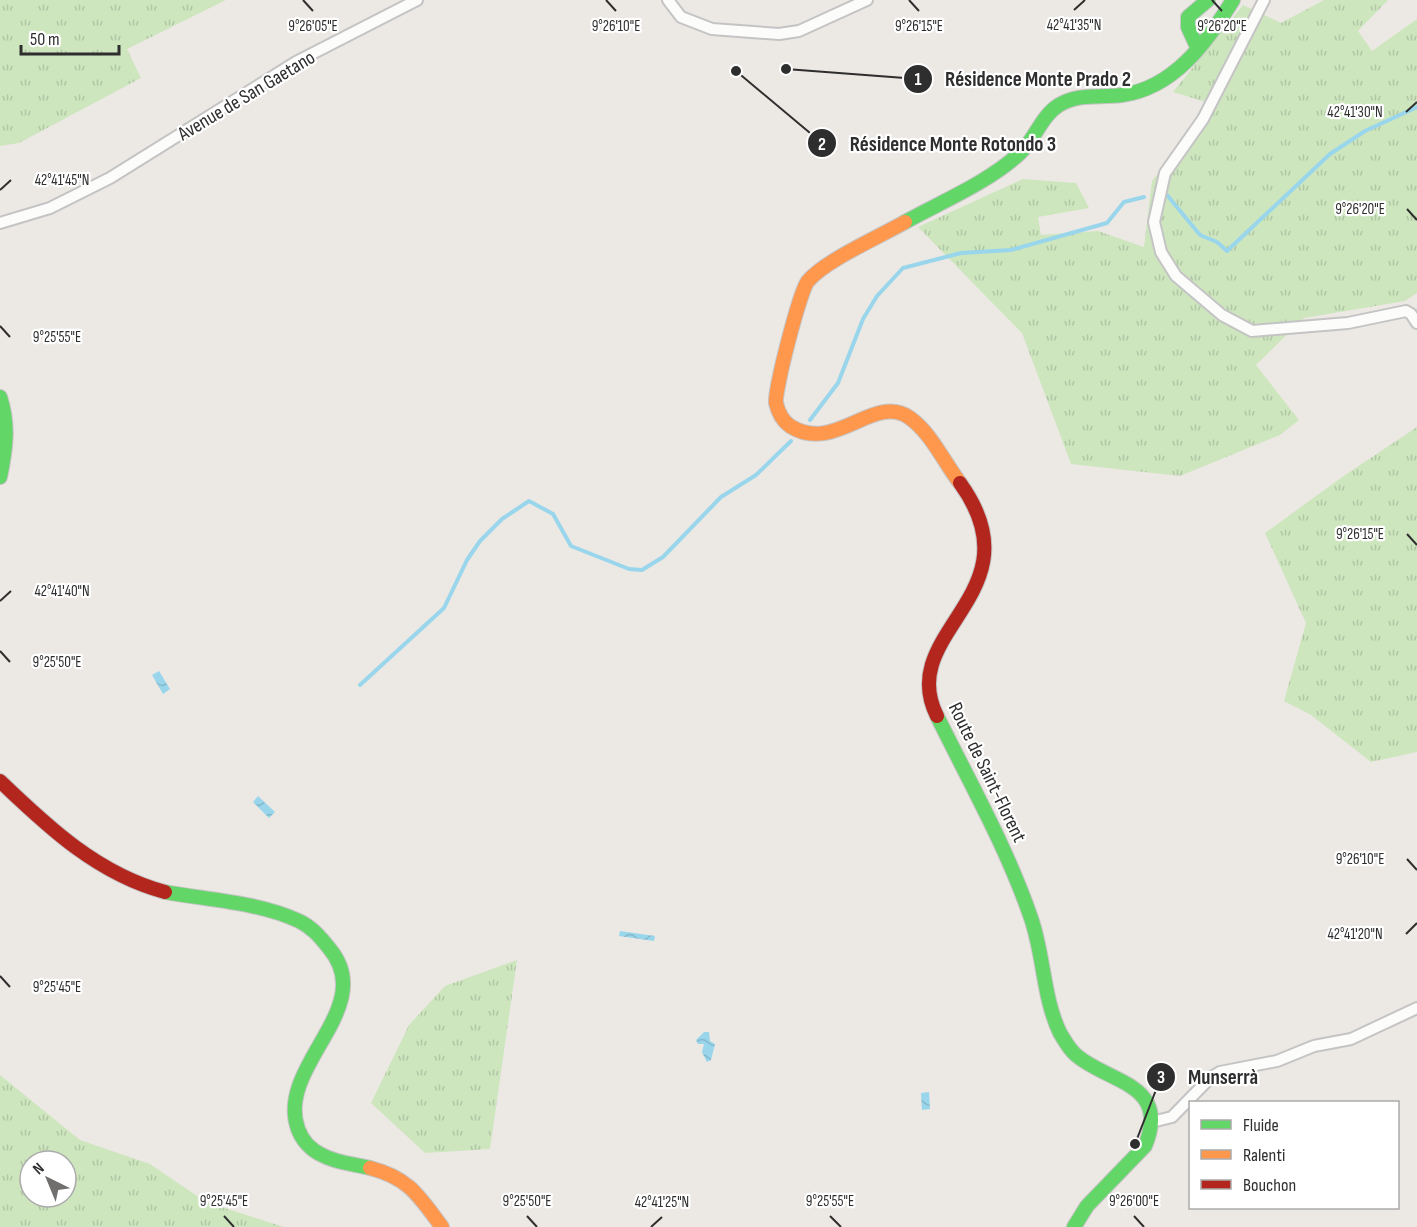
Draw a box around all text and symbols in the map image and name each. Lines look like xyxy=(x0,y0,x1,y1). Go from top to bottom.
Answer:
text: 42°41'35"N xyxy=(1047,16,1101,35)
text: 9°26'05"E xyxy=(288,17,338,36)
text: 9°26'10"E xyxy=(592,17,640,36)
text: 9°26'15"E xyxy=(895,17,943,36)
text: 9°26'20"E xyxy=(1197,17,1247,36)
scale bar xyxy=(21,18,118,56)
text: 50 m xyxy=(30,29,60,50)
street label: Avenue de San Gaetano xyxy=(173,45,319,147)
callout: Résidence Monte Prado 2 xyxy=(903,59,1143,98)
text: Résidence Monte Prado 2 xyxy=(945,67,1131,92)
text: 1 xyxy=(914,69,922,90)
text: 42°41'30"N xyxy=(1327,103,1383,122)
callout: Résidence Monte Rotondo 3 xyxy=(807,124,1068,163)
text: Résidence Monte Rotondo 3 xyxy=(850,132,1056,157)
text: 2 xyxy=(818,134,826,155)
text: 42°41'45"N xyxy=(35,171,89,190)
text: 9°26'20"E xyxy=(1335,200,1385,219)
text: 9°25'55"E xyxy=(33,328,81,347)
text: 9°26'15"E xyxy=(1336,525,1384,544)
text: 42°41'40"N xyxy=(34,582,90,601)
text: 9°25'50"E xyxy=(33,653,81,672)
street label: Route de Saint-Florent xyxy=(943,699,1031,846)
text: 9°26'10"E xyxy=(1336,850,1384,869)
text: 42°41'20"N xyxy=(1327,925,1383,944)
text: 9°25'45"E xyxy=(33,978,81,997)
callout: Munserrà xyxy=(1146,1057,1270,1096)
text: Munserrà xyxy=(1188,1065,1258,1090)
text: 3 xyxy=(1157,1067,1165,1088)
legend xyxy=(1189,1101,1399,1209)
text: Fluide xyxy=(1243,1115,1279,1136)
text: Ralenti xyxy=(1243,1145,1285,1166)
north arrow xyxy=(18,1149,78,1209)
text: N xyxy=(29,1159,48,1179)
text: Bouchon xyxy=(1243,1175,1296,1196)
text: 9°25'45"E xyxy=(200,1192,248,1211)
text: 9°25'50"E xyxy=(503,1192,551,1211)
text: 9°25'55"E xyxy=(806,1192,854,1211)
text: 9°26'00"E xyxy=(1109,1192,1159,1211)
text: 42°41'25"N xyxy=(635,1193,689,1212)

